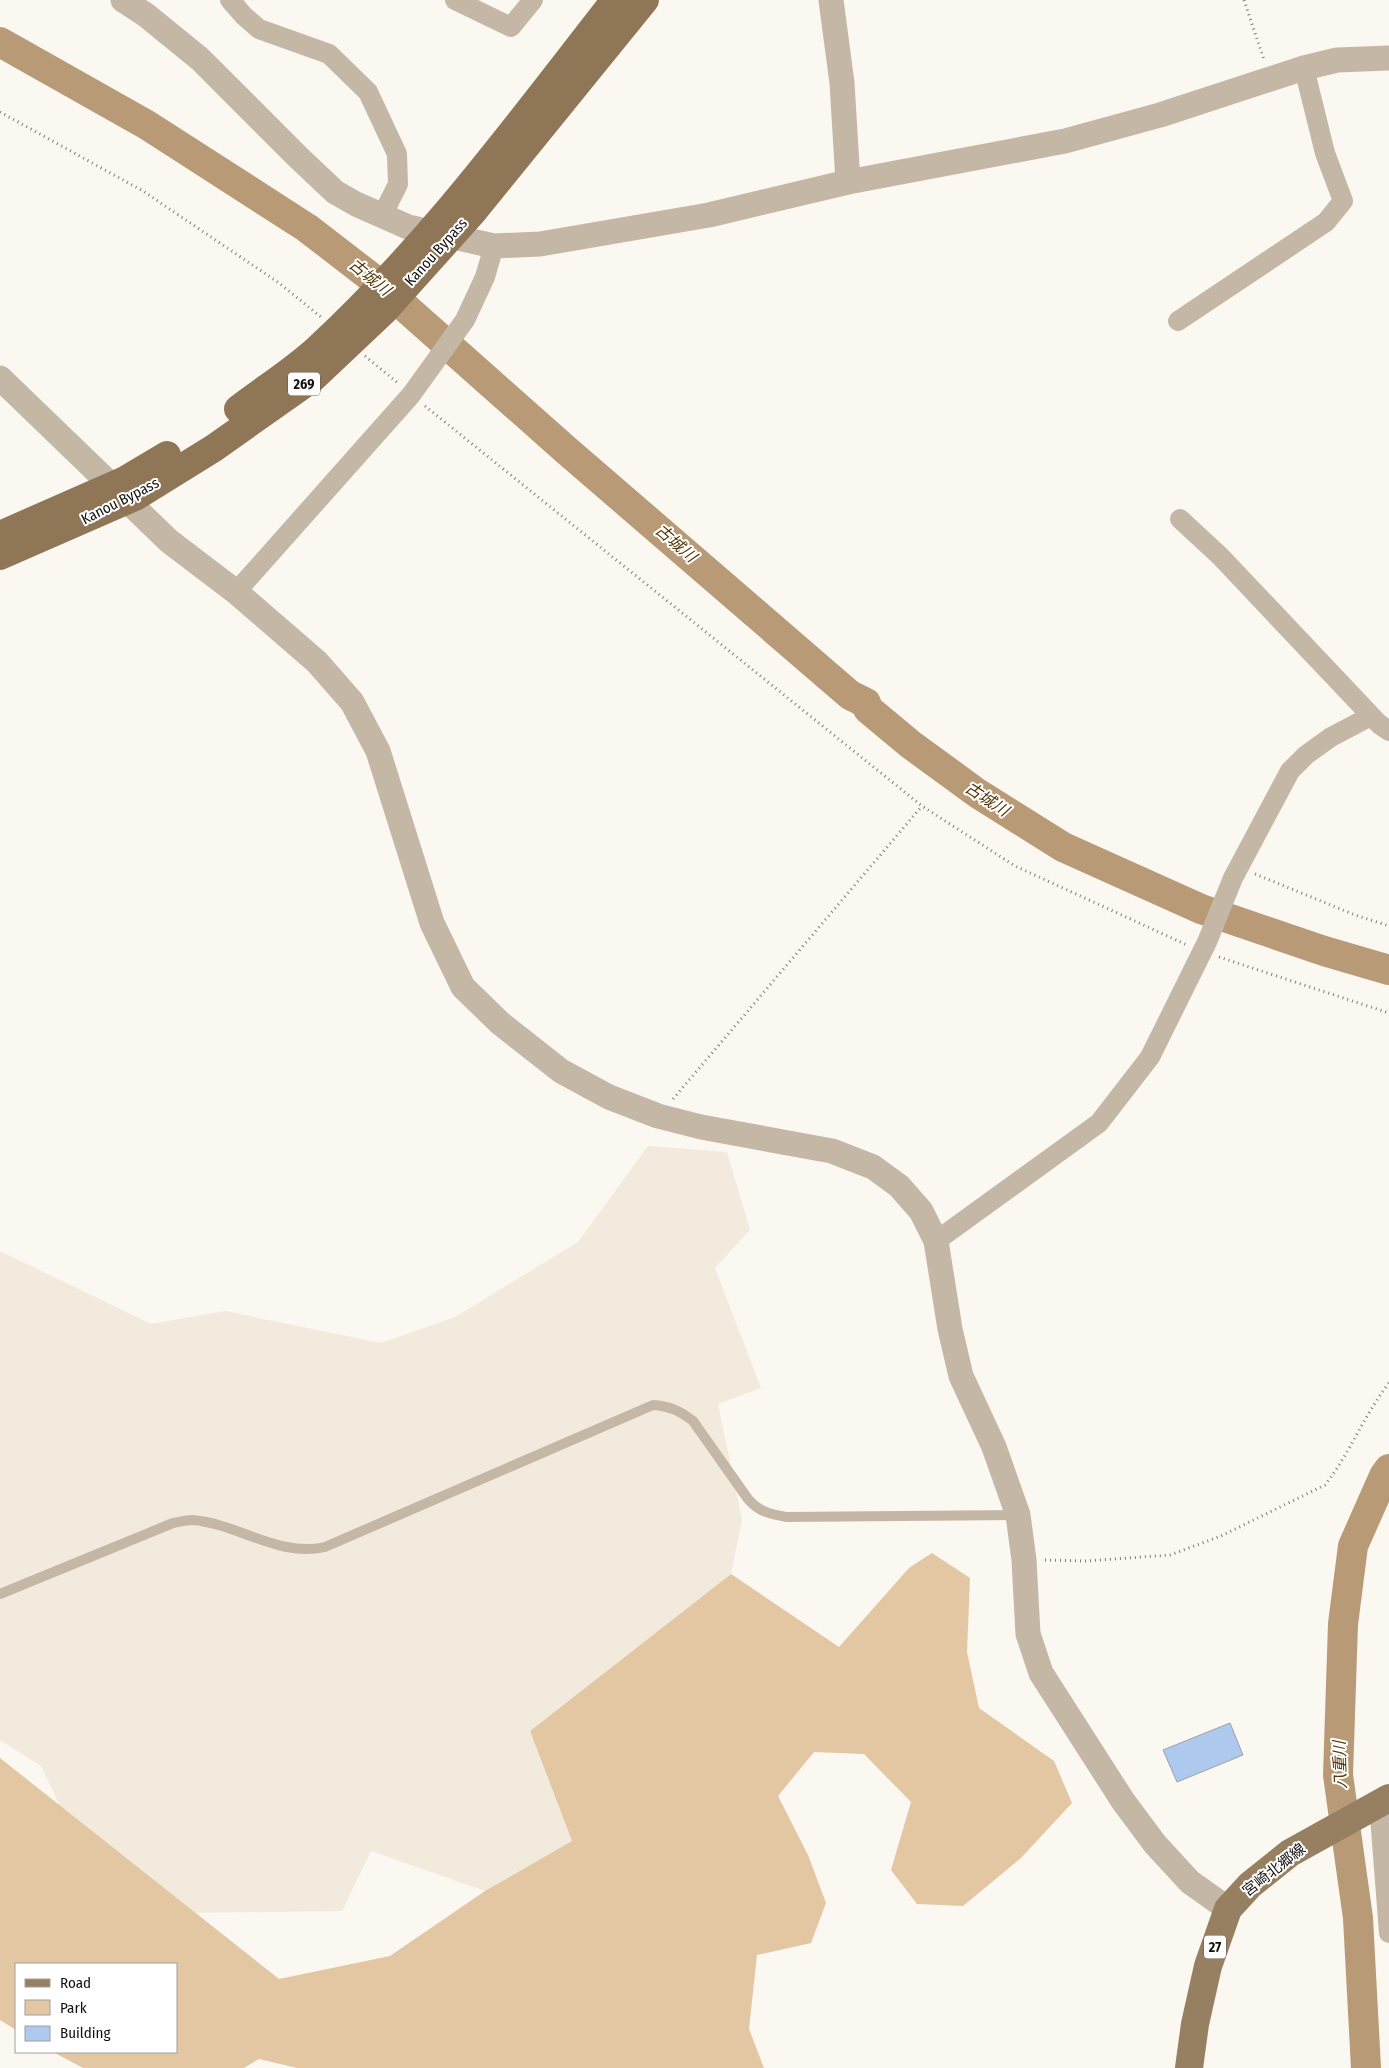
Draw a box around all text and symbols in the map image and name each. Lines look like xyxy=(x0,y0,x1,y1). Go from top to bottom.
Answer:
street label: Kanou Bypass xyxy=(401,214,471,290)
water label: 古城川 xyxy=(345,255,396,301)
road number: 269 xyxy=(288,372,320,396)
street label: Kanou Bypass xyxy=(78,474,162,528)
water label: 古城川 xyxy=(652,520,702,567)
water label: 古城川 xyxy=(962,778,1014,821)
water label: 八重川 xyxy=(1330,1739,1350,1789)
street label: 宮崎北郷線 xyxy=(1239,1840,1309,1900)
road number: 27 xyxy=(1204,1935,1226,1958)
legend xyxy=(15,1963,178,2053)
text: Road xyxy=(60,1974,91,1992)
text: Park xyxy=(60,1999,87,2017)
text: Building xyxy=(60,2024,111,2042)

